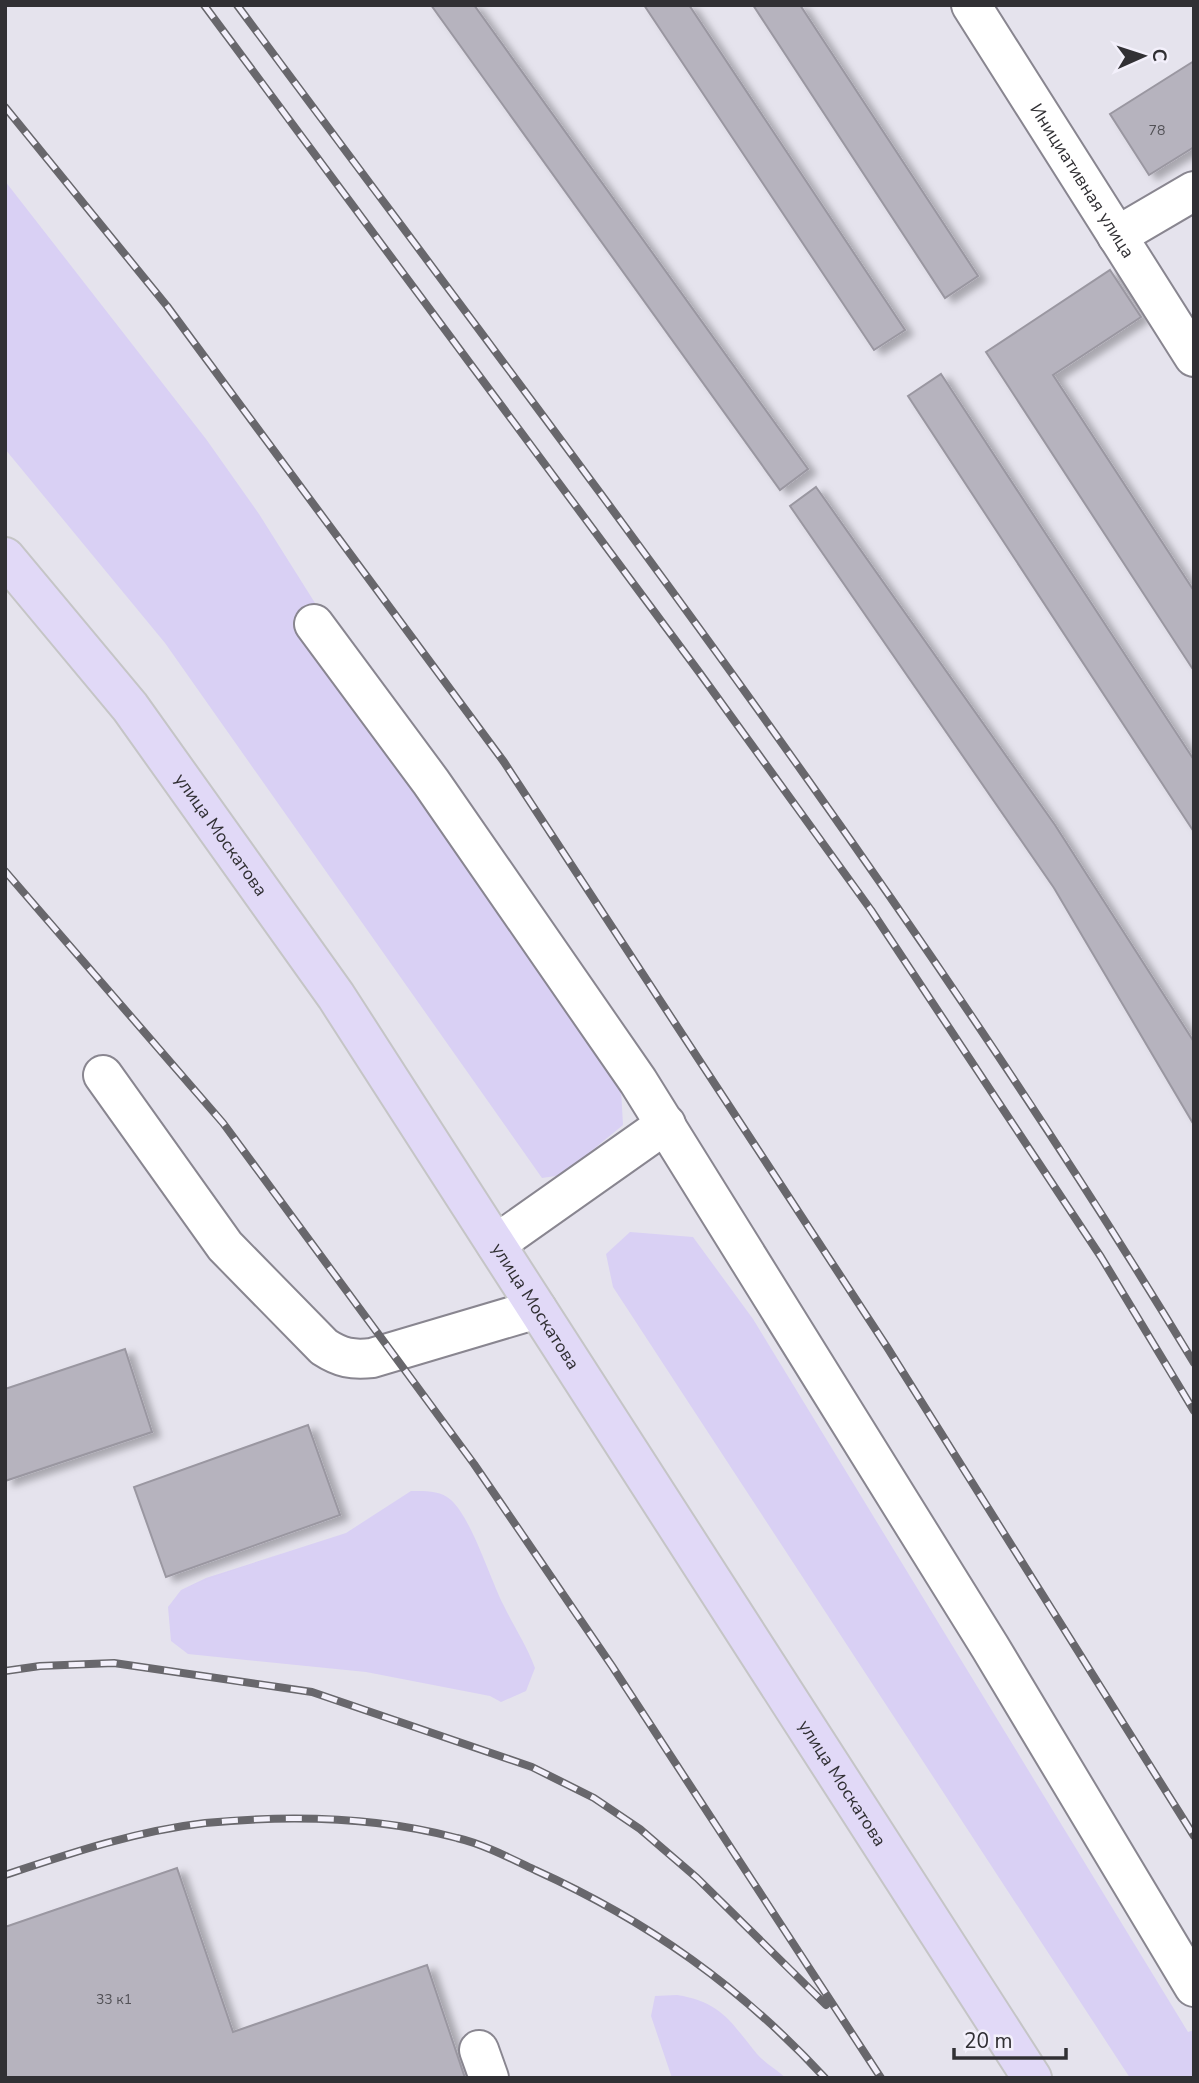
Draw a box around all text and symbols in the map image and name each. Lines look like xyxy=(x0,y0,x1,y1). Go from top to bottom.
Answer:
north arrow xyxy=(1108,21,1178,91)
text: С xyxy=(1146,48,1172,62)
street label: Инициативная улица xyxy=(1024,99,1140,263)
house number: 78 xyxy=(1149,121,1165,140)
street label: улица Москатова xyxy=(169,768,273,901)
street label: улица Москатова xyxy=(486,1238,585,1374)
street label: улица Москатова xyxy=(793,1715,892,1851)
house number: 33 к1 xyxy=(96,1990,132,2009)
scale bar xyxy=(954,2016,1066,2060)
text: 20 m xyxy=(964,2027,1013,2055)

